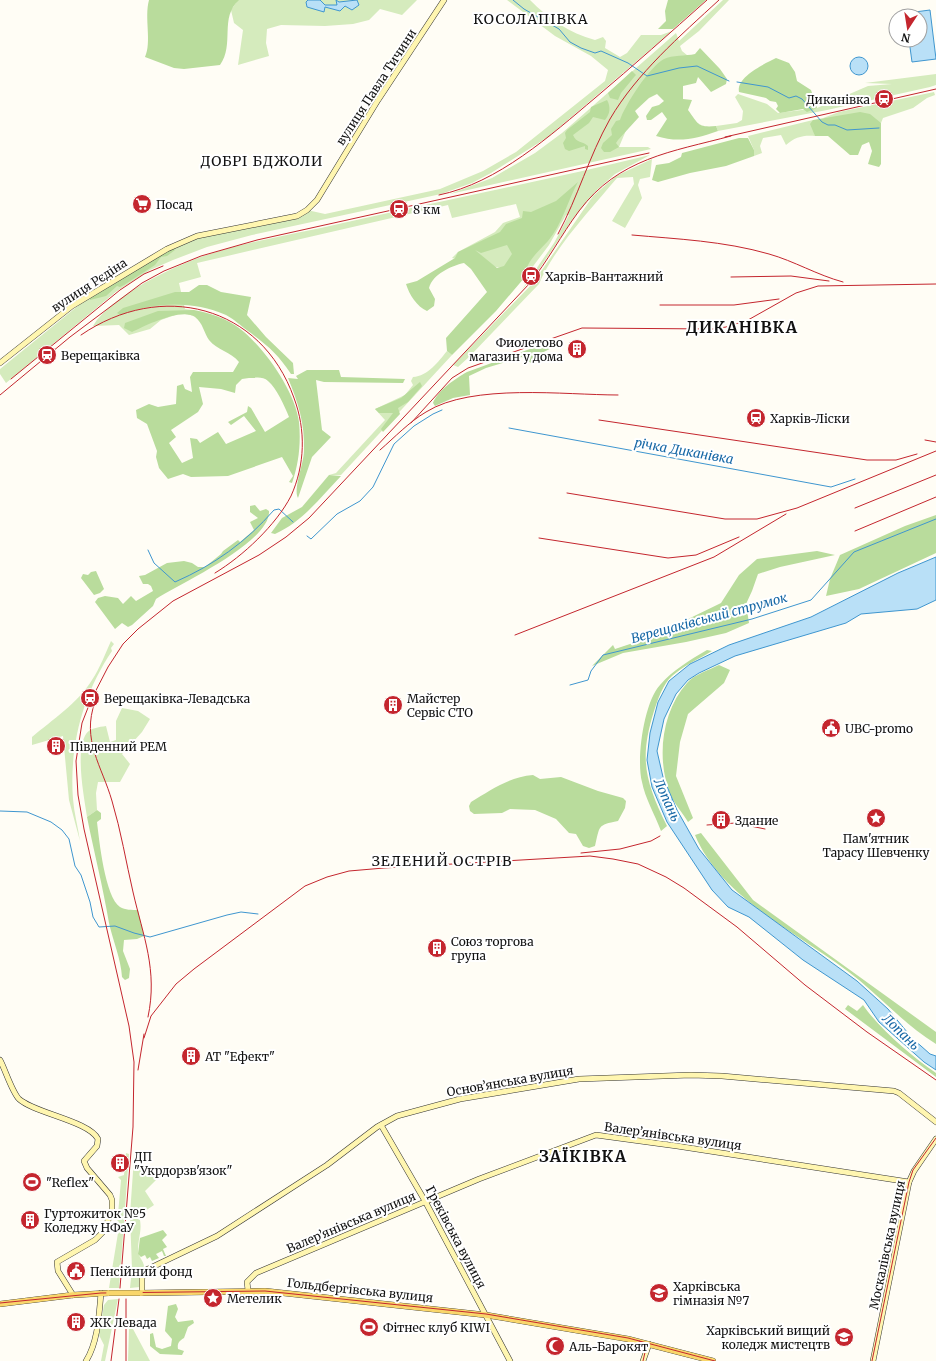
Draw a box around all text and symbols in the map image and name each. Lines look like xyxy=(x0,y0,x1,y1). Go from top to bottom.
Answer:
north arrow xyxy=(888,8,928,48)
district label: КОСОЛАПІВКА xyxy=(473,10,589,28)
street label: вулиця Павла Тичини xyxy=(333,26,419,148)
text: N xyxy=(900,30,912,46)
station icon: Диканівка xyxy=(873,88,895,110)
place label: Диканівка xyxy=(806,92,871,107)
district label: ДОБРІ БДЖОЛИ xyxy=(201,152,323,170)
supermarket icon: Посад xyxy=(131,193,153,215)
place label: Посад xyxy=(156,197,193,212)
station icon: 8 км xyxy=(388,198,410,220)
place label: 8 км xyxy=(413,202,441,217)
street label: вулиця Рєдіна xyxy=(48,255,130,315)
station icon: Харків-Вантажний xyxy=(520,265,542,287)
place label: Харків-Вантажний xyxy=(545,269,663,284)
district label: ДИКАНІВКА xyxy=(686,317,798,337)
place label: Фиолетово магазин у дома xyxy=(469,335,564,364)
building icon: Фиолетово магазин у дома xyxy=(566,338,588,360)
station icon: Верещаківка xyxy=(36,344,58,366)
place label: Верещаківка xyxy=(61,348,141,363)
station icon: Харків-Ліски xyxy=(745,407,767,429)
place label: Харків-Ліски xyxy=(770,411,850,426)
water label: річка Диканівка xyxy=(633,434,735,468)
water label: Верещаківський струмок xyxy=(629,589,790,647)
station icon: Верещаківка-Левадська xyxy=(79,687,101,709)
place label: Верещаківка-Левадська xyxy=(104,691,251,706)
place label: Майстер Сервіс СТО xyxy=(407,691,473,720)
building icon: Майстер Сервіс СТО xyxy=(382,694,404,716)
public building icon: UBC-promo xyxy=(820,717,842,739)
place label: UBC-promo xyxy=(845,721,913,736)
building icon: Південний РЕМ xyxy=(45,735,67,757)
place label: Південний РЕМ xyxy=(70,739,167,754)
water label: Лопань xyxy=(650,775,684,824)
place icon: Пам'ятник Тарасу Шевченку xyxy=(865,807,887,829)
building icon: Здание xyxy=(710,809,732,831)
place label: Здание xyxy=(735,813,778,828)
place label: Пам'ятник Тарасу Шевченку xyxy=(823,831,930,860)
district label: ЗЕЛЕНИЙ ОСТРІВ xyxy=(372,852,512,870)
place label: Союз торгова група xyxy=(451,934,534,963)
building icon: Союз торгова група xyxy=(426,937,448,959)
water label: Лопань xyxy=(878,1009,923,1054)
building icon: АТ "Ефект" xyxy=(180,1045,202,1067)
place label: АТ "Ефект" xyxy=(204,1049,275,1064)
street label: Основ’янська вулиця xyxy=(445,1062,575,1100)
street label: Валер’янівська вулиця xyxy=(603,1119,743,1153)
district label: ЗАЇКІВКА xyxy=(539,1146,627,1166)
place label: ДП "Укрдорзв'язок" xyxy=(134,1149,232,1178)
building icon: ДП "Укрдорзв'язок" xyxy=(109,1152,131,1174)
sports icon: "Reflex" xyxy=(21,1171,43,1193)
place label: "Reflex" xyxy=(46,1175,94,1190)
street label: Москалівська вулиця xyxy=(866,1179,908,1311)
street label: Греківська вулиця xyxy=(423,1183,489,1291)
street label: Валер’янівська вулиця xyxy=(284,1188,418,1256)
place label: Гуртожиток №5 Коледжу НФаУ xyxy=(44,1206,146,1235)
building icon: Гуртожиток №5 Коледжу НФаУ xyxy=(19,1209,41,1231)
public building icon: Пенсійний фонд xyxy=(65,1260,87,1282)
place label: Пенсійний фонд xyxy=(90,1264,193,1279)
street label: Гольдбергівська вулиця xyxy=(286,1275,434,1305)
place label: Харківська гімназія №7 xyxy=(673,1279,750,1308)
school or university icon: Харківська гімназія №7 xyxy=(648,1282,670,1304)
place icon: Метелик xyxy=(202,1287,224,1309)
place label: Метелик xyxy=(227,1291,282,1306)
building icon: ЖК Левада xyxy=(65,1311,87,1333)
place label: ЖК Левада xyxy=(90,1315,157,1330)
sports icon: Фітнес клуб KIWI xyxy=(358,1316,380,1338)
place label: Фітнес клуб KIWI xyxy=(383,1320,490,1335)
place label: Харківський вищий коледж мистецтв xyxy=(706,1323,830,1352)
school or university icon: Харківський вищий коледж мистецтв xyxy=(833,1326,855,1348)
mosque icon: Аль-Барокят xyxy=(544,1335,566,1357)
place label: Аль-Барокят xyxy=(568,1339,648,1354)

